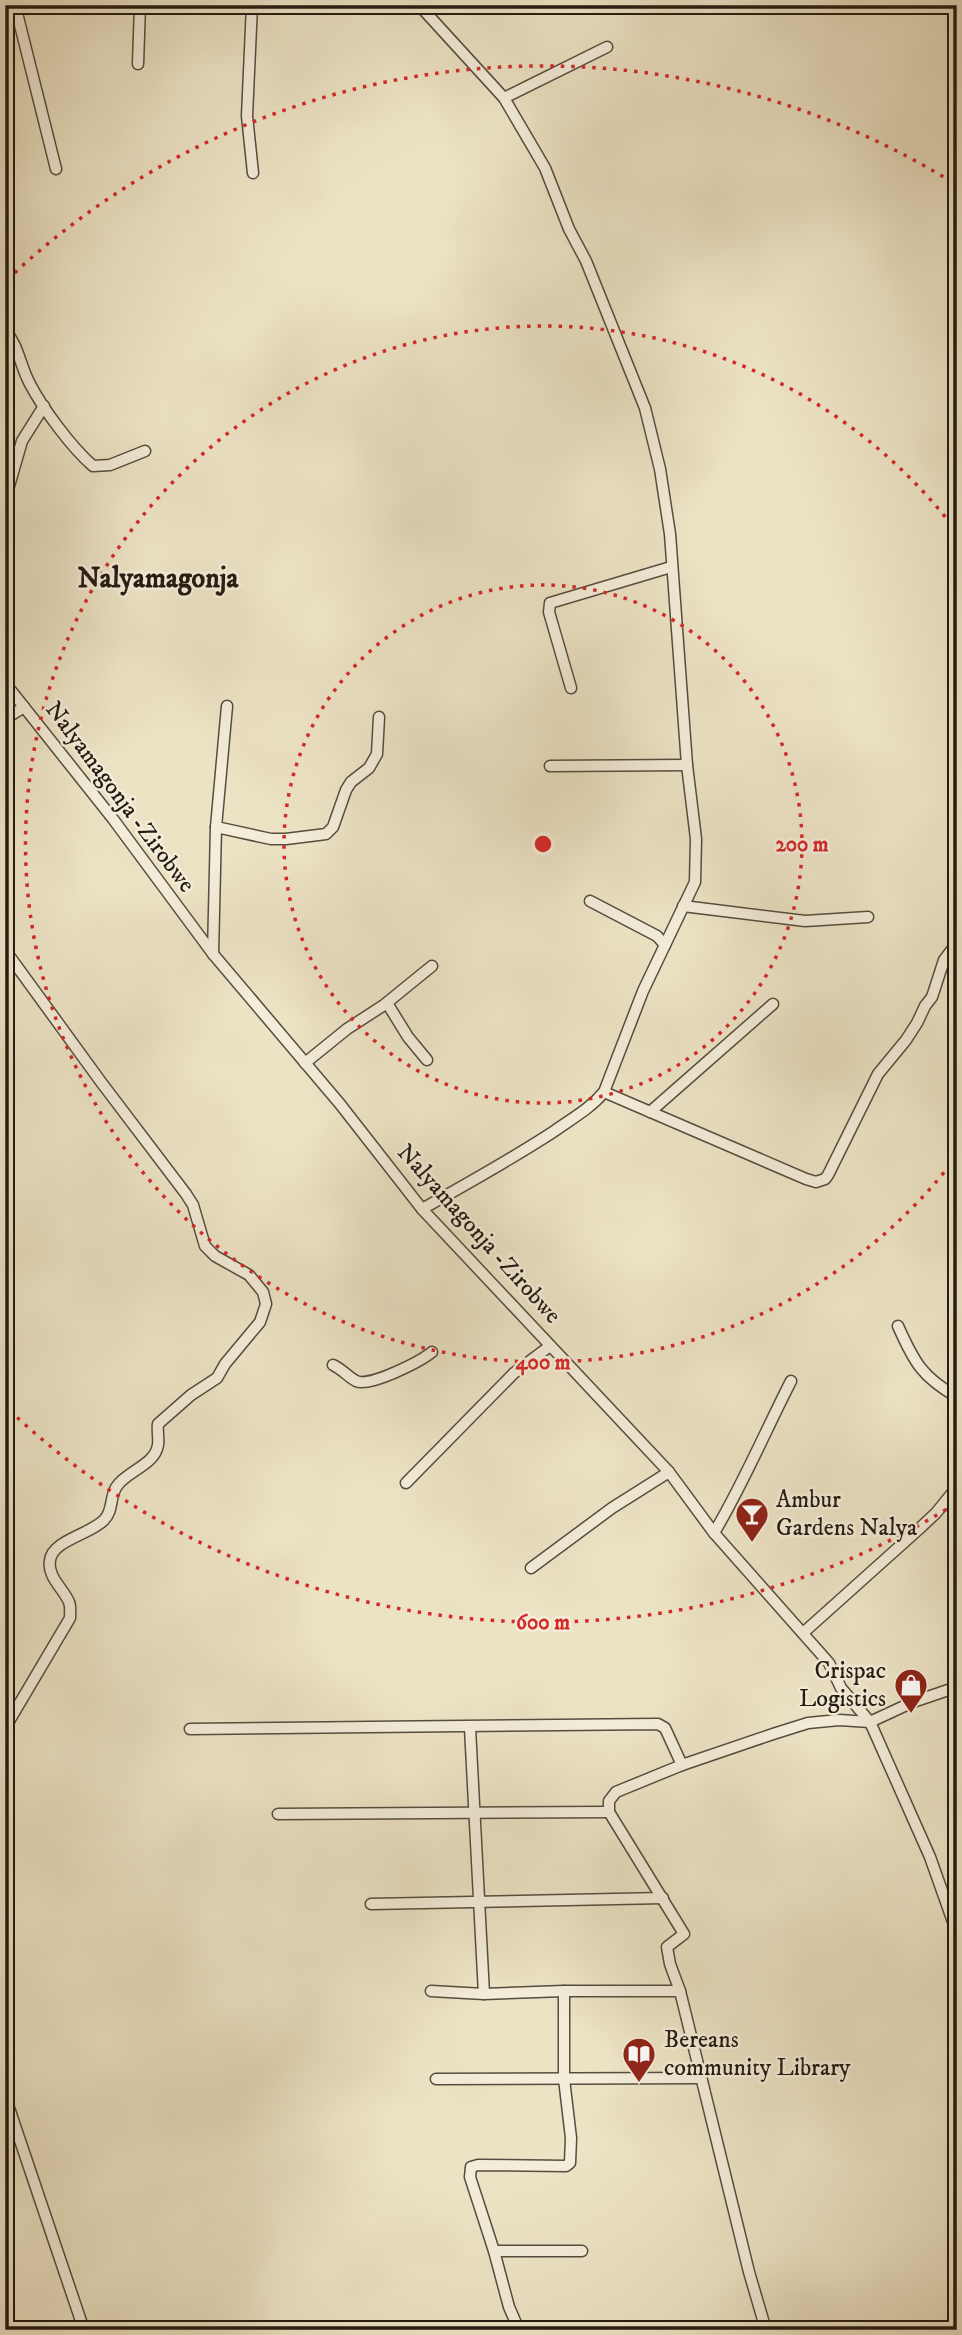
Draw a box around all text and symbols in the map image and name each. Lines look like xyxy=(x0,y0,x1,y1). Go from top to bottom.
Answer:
district label: Nalyamagonja xyxy=(78,561,240,596)
street label: Nalyamagonja -Zirobwe xyxy=(38,696,202,899)
centre of rings xyxy=(531,832,555,856)
text: 200 m xyxy=(775,832,829,858)
street label: Nalyamagonja -Zirobwe xyxy=(390,1138,568,1330)
text: 400 m xyxy=(516,1350,571,1376)
place label: Ambur Gardens Nalya xyxy=(776,1485,918,1543)
bar icon: Ambur Gardens Nalya xyxy=(733,1495,771,1544)
text: 600 m xyxy=(516,1610,570,1636)
place label: Crispac Logistics xyxy=(799,1656,886,1714)
shop icon: Crispac Logistics xyxy=(892,1666,930,1715)
place label: Bereans community Library xyxy=(664,2025,851,2083)
library icon: Bereans community Library xyxy=(620,2035,658,2084)

